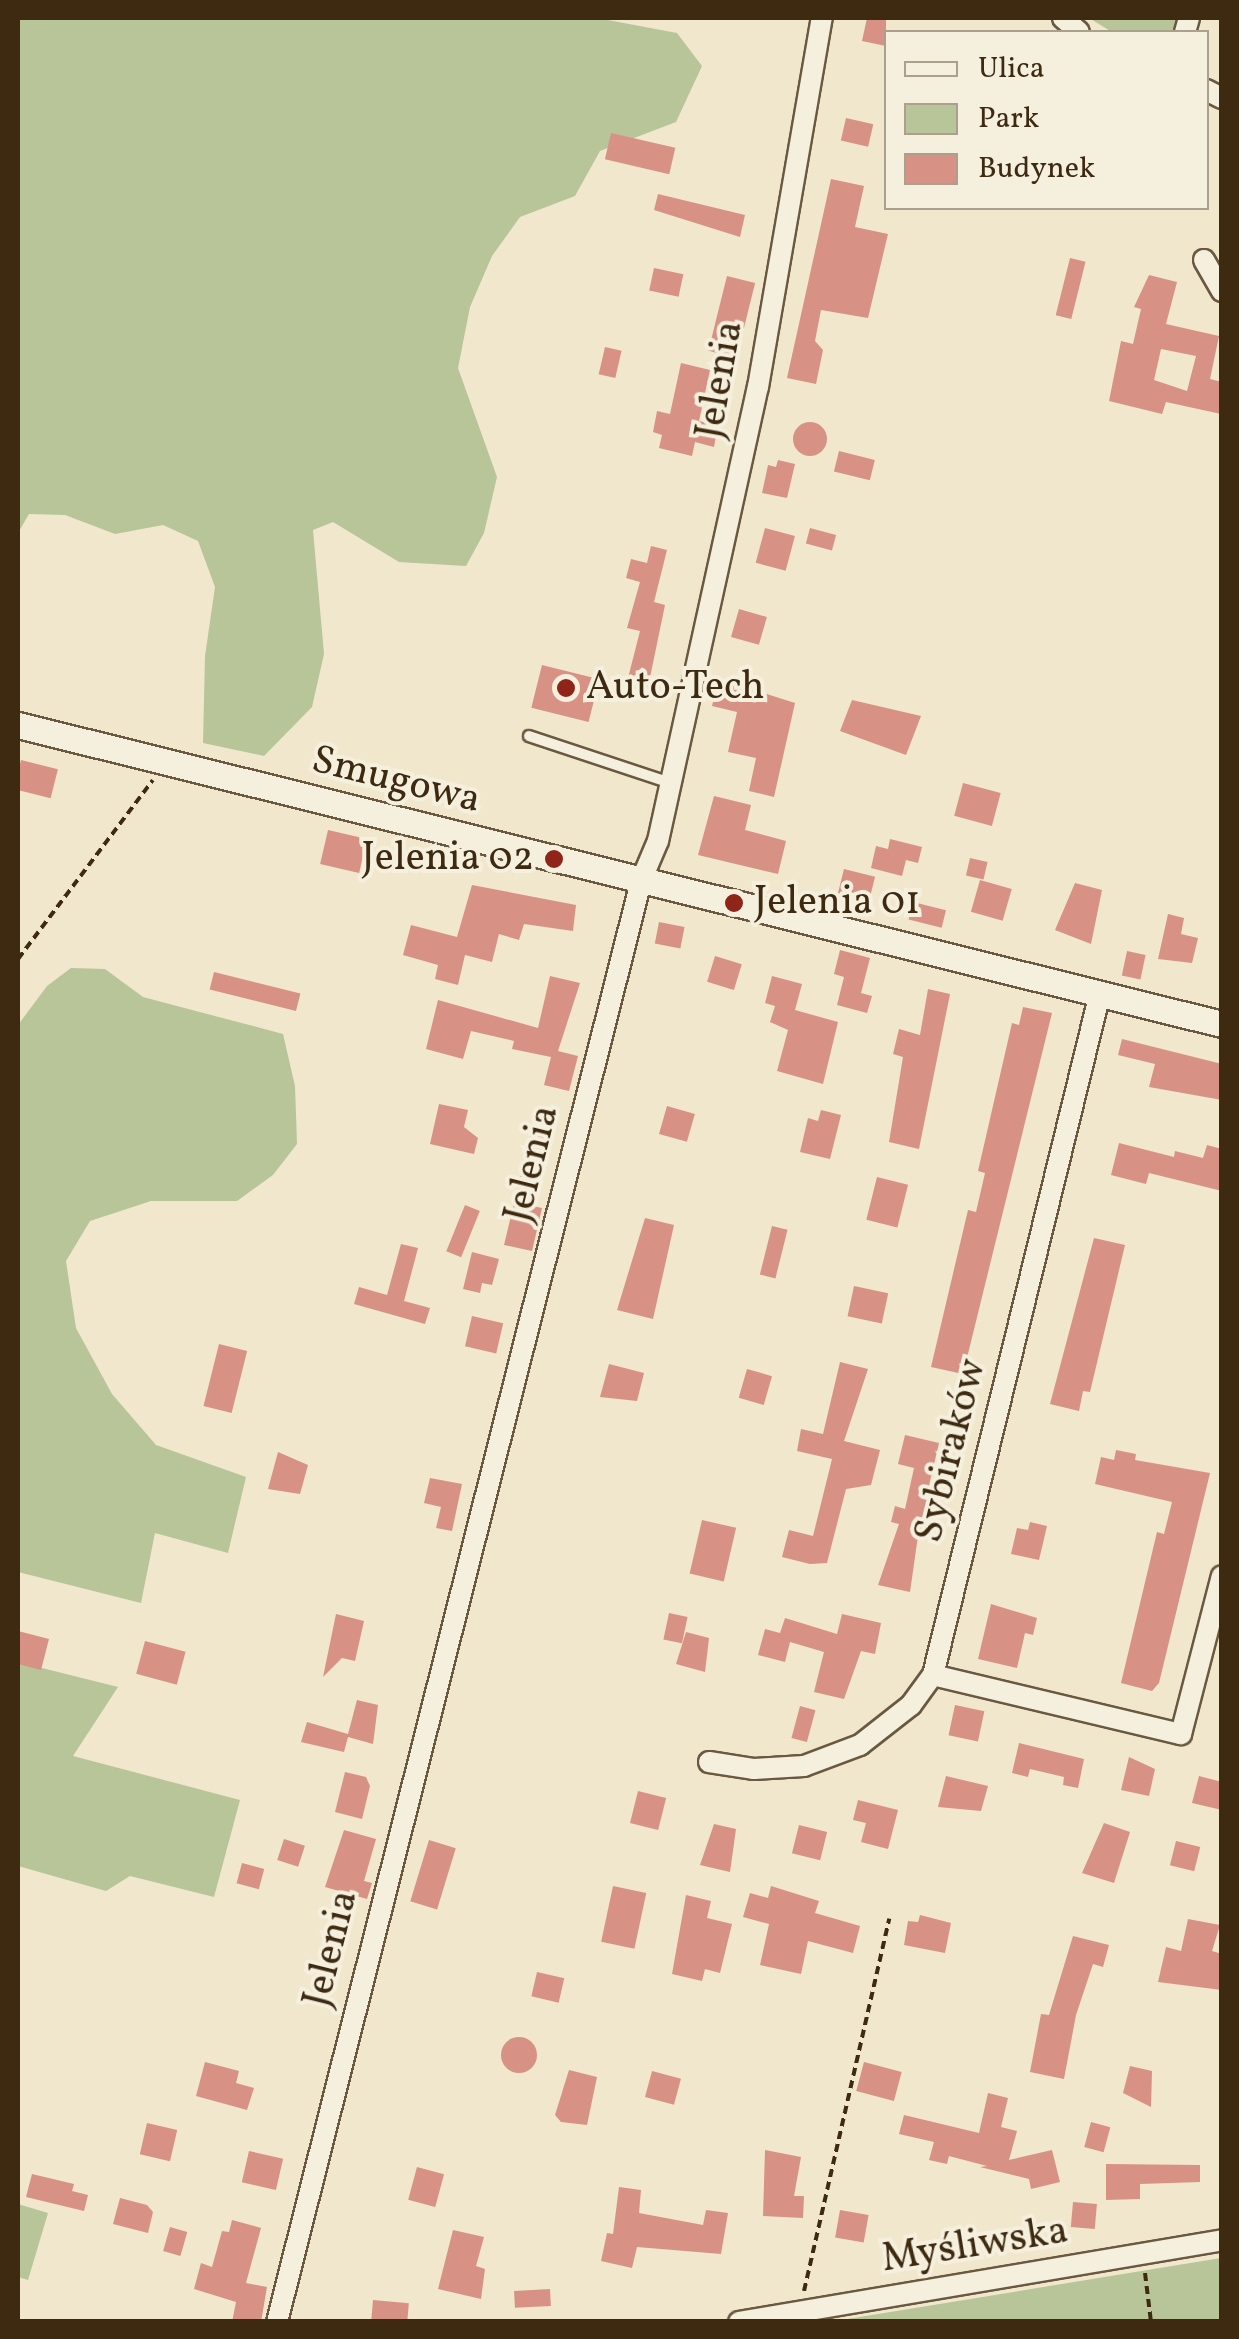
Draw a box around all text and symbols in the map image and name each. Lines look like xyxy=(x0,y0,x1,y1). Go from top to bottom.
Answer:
legend xyxy=(884,30,1209,210)
text: Ulica xyxy=(978,48,1045,90)
text: Park xyxy=(978,98,1039,140)
text: Budynek xyxy=(978,148,1095,190)
street label: Jelenia xyxy=(687,317,755,443)
place label: Auto-Tech xyxy=(586,664,765,712)
marker: Auto-Tech xyxy=(555,677,577,699)
street label: Smugowa xyxy=(307,737,485,825)
place label: Jelenia 02 xyxy=(362,835,534,883)
marker: Jelenia 02 xyxy=(543,848,565,870)
place label: Jelenia 01 xyxy=(754,879,920,927)
marker: Jelenia 01 xyxy=(723,892,745,914)
street label: Jelenia xyxy=(495,1101,571,1227)
street label: Sybiraków xyxy=(906,1354,998,1548)
street label: Jelenia xyxy=(294,1886,370,2012)
street label: Myśliwska xyxy=(879,2208,1071,2284)

